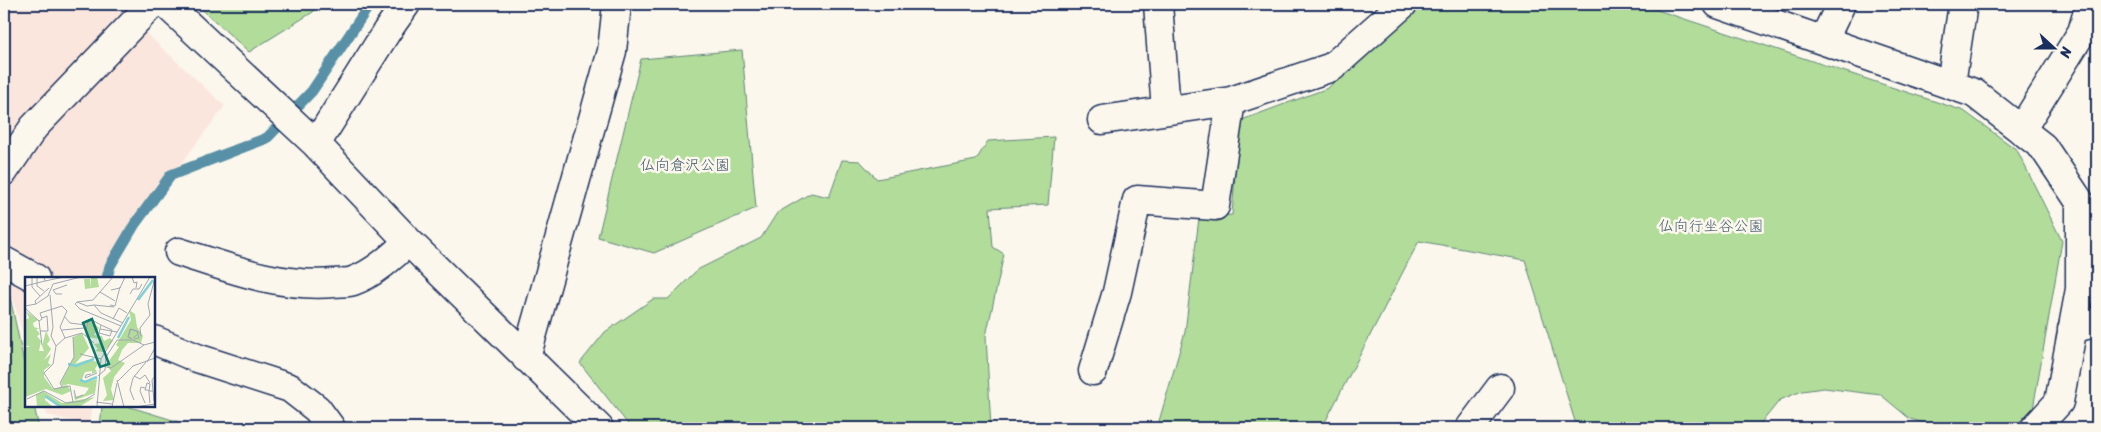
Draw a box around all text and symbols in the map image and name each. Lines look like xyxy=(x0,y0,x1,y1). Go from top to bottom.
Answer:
north arrow xyxy=(2028,22,2078,72)
text: N xyxy=(2052,43,2079,62)
park label: 仏向倉沢公園 xyxy=(640,152,730,178)
park label: 仏向行坐谷公園 xyxy=(1658,213,1764,239)
inset map xyxy=(25,277,155,407)

